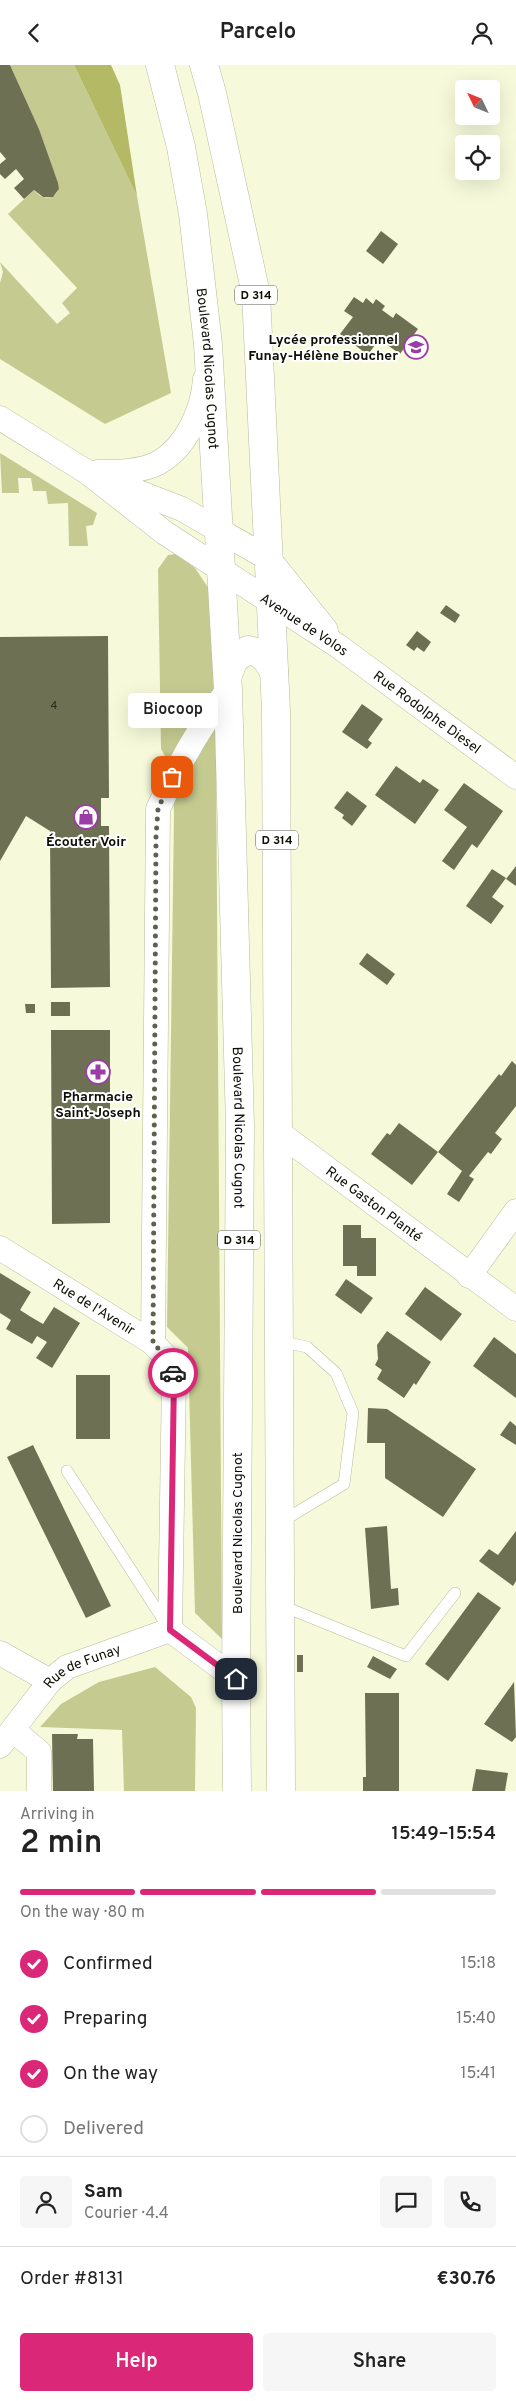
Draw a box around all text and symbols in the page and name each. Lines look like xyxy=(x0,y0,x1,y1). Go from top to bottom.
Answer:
icon: back xyxy=(20,19,48,47)
text: Parcelo xyxy=(220,19,296,46)
icon: person xyxy=(468,19,496,47)
north arrow xyxy=(455,80,500,125)
map controls xyxy=(455,80,500,180)
button: locate xyxy=(455,135,500,180)
road number: D 314 xyxy=(235,285,277,305)
street label: Boulevard Nicolas Cugnot xyxy=(192,287,221,450)
place label: Lycée professionnel Funay-Hélène Boucher xyxy=(248,332,398,365)
school or university icon: Lycée professionnel Funay-Hélène Boucher xyxy=(403,334,429,360)
street label: Avenue de Volos xyxy=(256,590,351,661)
street label: Rue Rodolphe Diesel xyxy=(369,668,484,758)
callout: Biocoop xyxy=(127,692,217,727)
house number: 4 xyxy=(51,699,58,713)
text: Biocoop xyxy=(143,700,203,720)
pin xyxy=(151,756,193,798)
icon: bag xyxy=(158,763,186,791)
shop icon: Écouter Voir xyxy=(73,804,99,830)
road number: D 314 xyxy=(256,831,298,849)
place label: Écouter Voir xyxy=(46,833,126,851)
street label: Boulevard Nicolas Cugnot xyxy=(228,1047,247,1209)
pharmacy icon: Pharmacie Saint-Joseph xyxy=(85,1059,111,1085)
place label: Pharmacie Saint-Joseph xyxy=(55,1089,141,1122)
street label: Rue Gaston Planté xyxy=(322,1163,425,1246)
road number: D 314 xyxy=(218,1231,260,1249)
street label: Rue de l'Avenir xyxy=(49,1276,138,1340)
courier xyxy=(148,1348,198,1398)
icon: car xyxy=(159,1359,187,1387)
street label: Boulevard Nicolas Cugnot xyxy=(230,1452,247,1614)
street label: Rue de Funay xyxy=(41,1641,123,1692)
pin xyxy=(215,1658,257,1700)
icon: home xyxy=(222,1665,250,1693)
text: Arriving in xyxy=(20,1805,95,1825)
text: 15:49–15:54 xyxy=(392,1822,496,1846)
text: 2 min xyxy=(20,1824,102,1864)
text: On the way · 80 m xyxy=(20,1903,145,1923)
icon: check xyxy=(20,1950,48,1978)
text: Confirmed xyxy=(63,1952,153,1976)
text: 15:18 xyxy=(461,1954,496,1974)
icon: check xyxy=(20,2005,48,2033)
text: Preparing xyxy=(63,2007,147,2031)
text: 15:40 xyxy=(456,2009,496,2029)
icon: check xyxy=(20,2060,48,2088)
text: On the way xyxy=(63,2062,158,2086)
text: 15:41 xyxy=(461,2064,496,2084)
text: Delivered xyxy=(63,2117,144,2141)
button: person xyxy=(20,2176,72,2228)
button: chat xyxy=(380,2176,432,2228)
button: phone xyxy=(444,2176,496,2228)
text: Sam xyxy=(84,2180,123,2204)
text: Courier · 4.4 xyxy=(84,2204,169,2224)
text: Order #8131 xyxy=(20,2267,124,2291)
text: €30.76 xyxy=(436,2267,496,2291)
button: Help xyxy=(20,2333,253,2391)
button: Share xyxy=(263,2333,496,2391)

